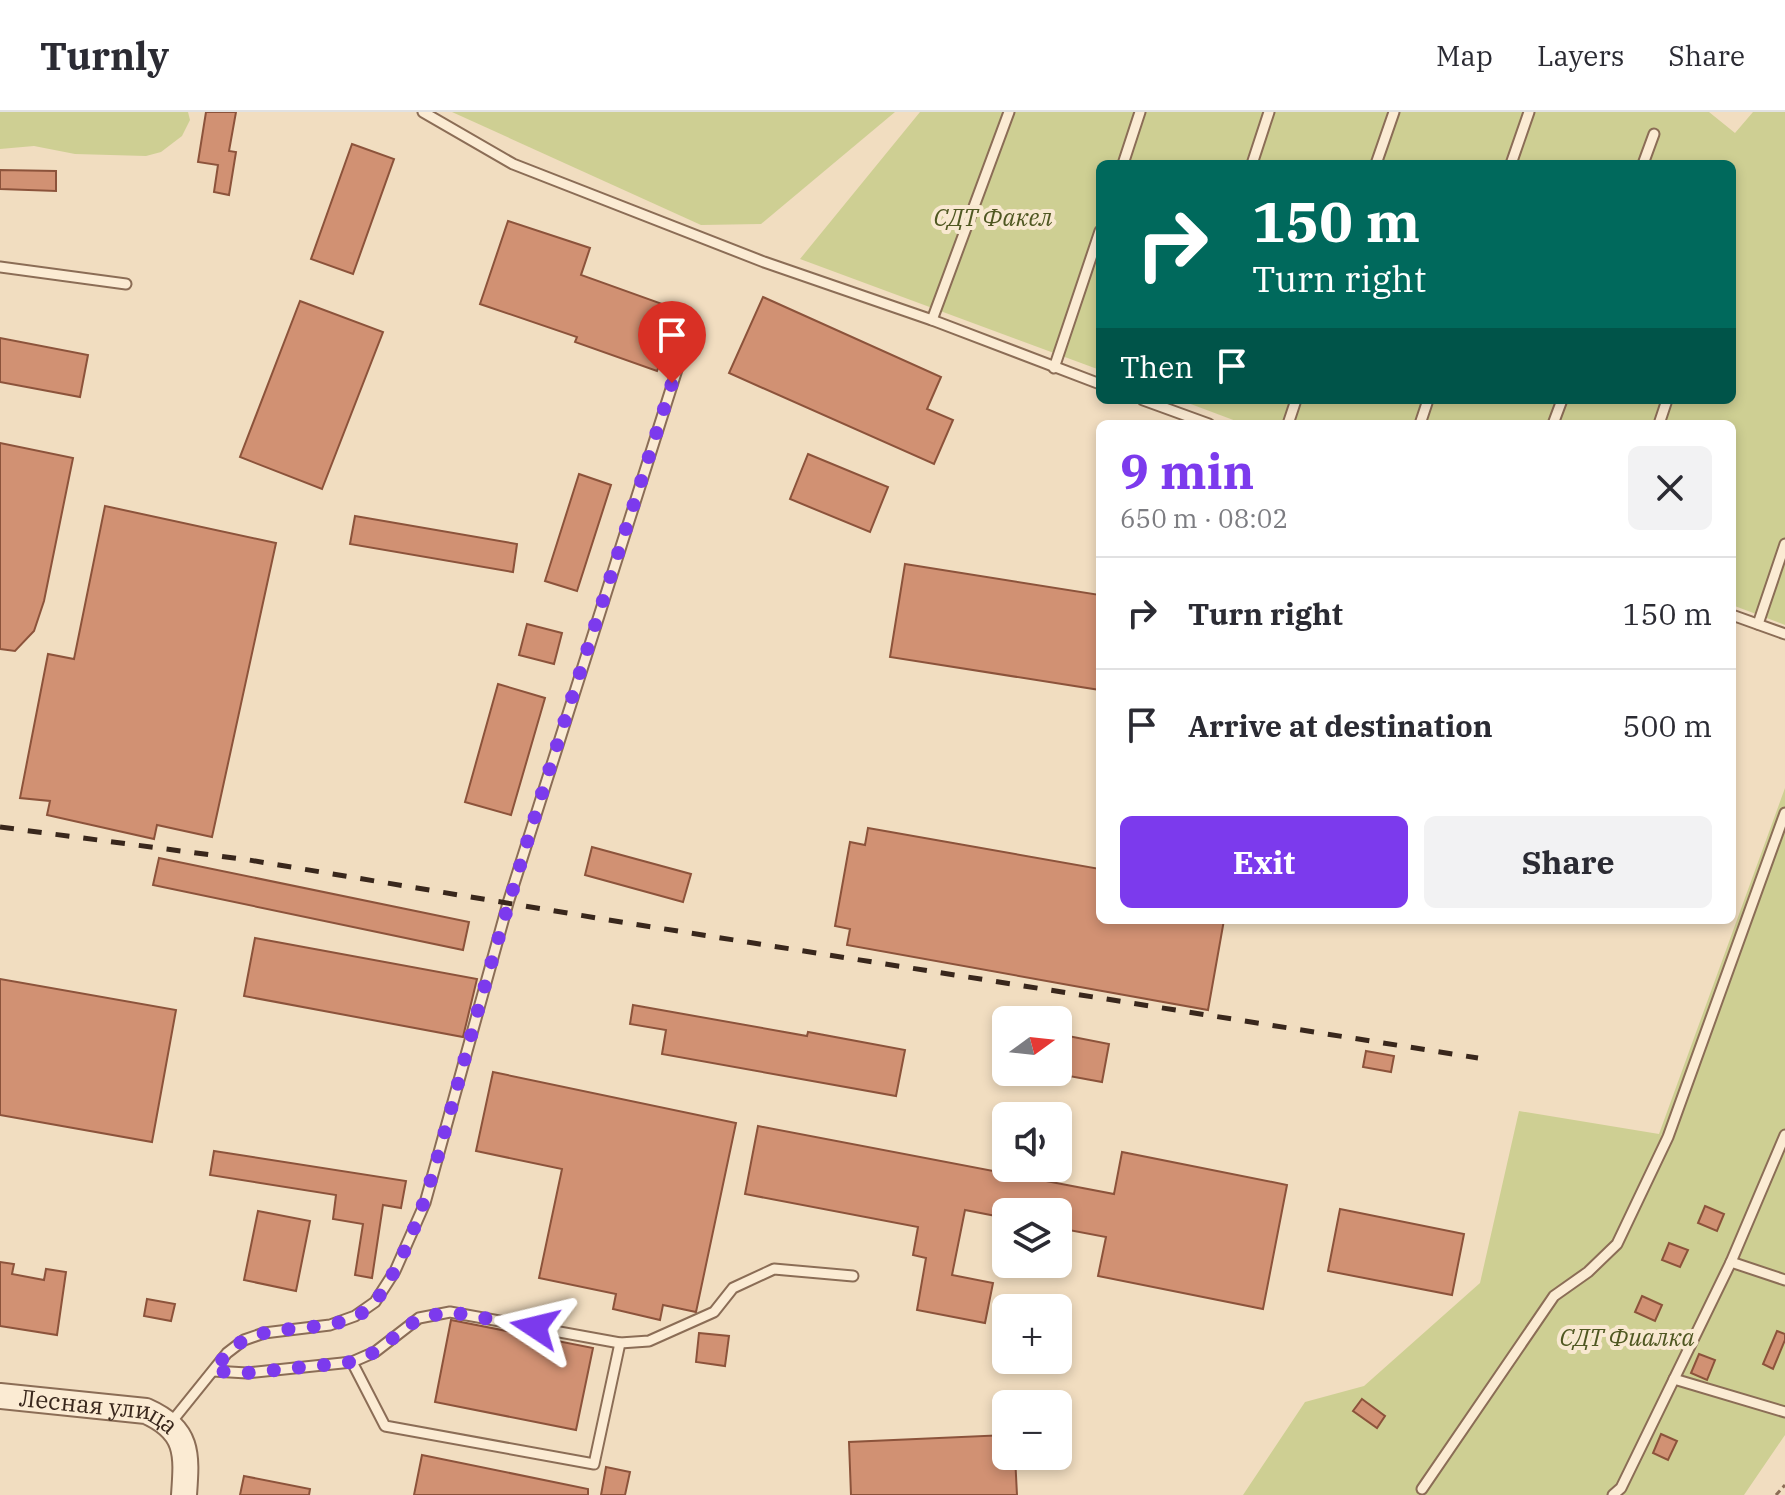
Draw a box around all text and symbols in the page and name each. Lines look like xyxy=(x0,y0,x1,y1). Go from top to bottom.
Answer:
text: Turnly xyxy=(40,31,169,80)
text: Map xyxy=(1436,37,1493,74)
text: Layers xyxy=(1537,37,1624,74)
text: Share xyxy=(1668,37,1745,74)
text: 150 m xyxy=(1252,185,1420,257)
icon: right xyxy=(1120,192,1224,296)
park label: СДТ Факел xyxy=(934,201,1053,233)
text: Turn right xyxy=(1252,255,1426,302)
pin xyxy=(638,301,706,383)
icon: arrive xyxy=(650,313,694,357)
icon: arrive xyxy=(1210,344,1254,388)
text: Then xyxy=(1120,347,1194,386)
text: 9 min xyxy=(1120,440,1254,502)
button: close xyxy=(1628,446,1712,530)
text: 650 m · 08:02 xyxy=(1120,501,1288,535)
icon: right xyxy=(1120,591,1164,635)
text: Turn right xyxy=(1188,594,1343,633)
text: 150 m xyxy=(1622,594,1712,633)
icon: arrive xyxy=(1120,703,1164,747)
text: Arrive at destination xyxy=(1188,706,1493,745)
text: 500 m xyxy=(1622,706,1712,745)
button: Exit xyxy=(1120,816,1408,908)
button: Share xyxy=(1424,816,1712,908)
north arrow xyxy=(992,1006,1072,1086)
map controls xyxy=(992,1006,1072,1470)
button: sound xyxy=(992,1102,1072,1182)
button: layers xyxy=(992,1198,1072,1278)
position arrow xyxy=(493,1285,577,1369)
button: + xyxy=(992,1294,1072,1374)
park label: СДТ Фиалка xyxy=(1559,1321,1695,1353)
street label: Лесная улица xyxy=(18,1381,185,1441)
button: − xyxy=(992,1390,1072,1470)

